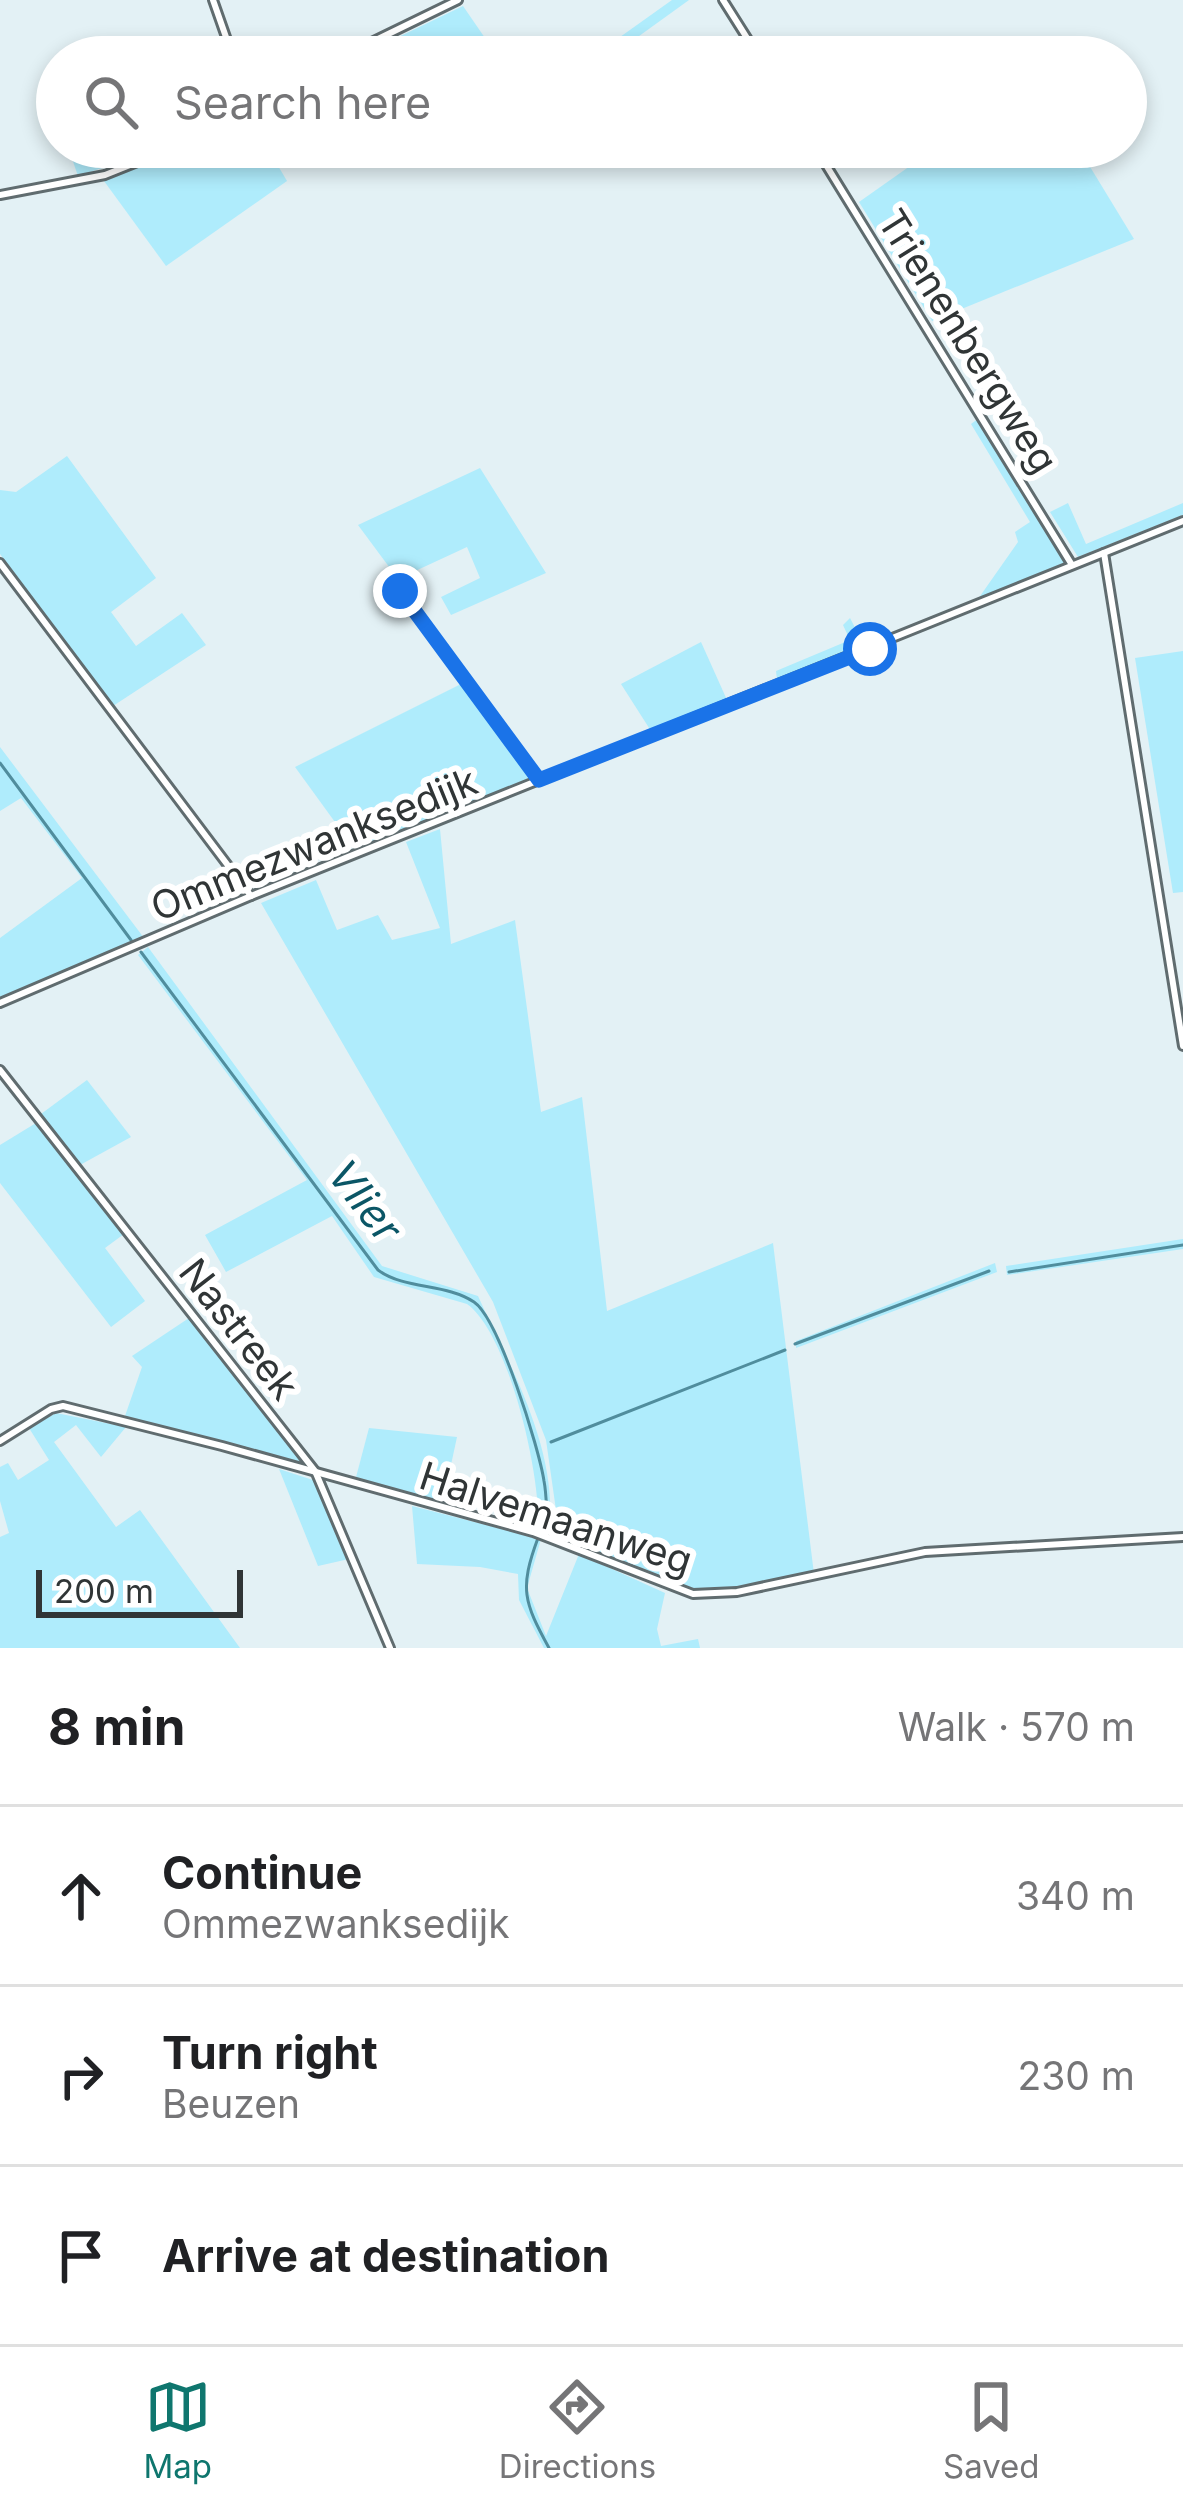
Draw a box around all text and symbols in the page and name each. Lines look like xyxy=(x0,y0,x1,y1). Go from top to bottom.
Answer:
search box xyxy=(36,36,1147,168)
icon: search xyxy=(78,69,144,135)
text: Search here xyxy=(174,75,431,130)
street label: Trienenbergweg xyxy=(869,200,1068,481)
route end xyxy=(373,564,427,618)
route start xyxy=(843,622,897,676)
street label: Ommezwanksedijk xyxy=(144,757,484,930)
water label: Vlier xyxy=(318,1150,414,1253)
street label: Nastreek xyxy=(170,1249,309,1408)
street label: Halvemaanweg xyxy=(414,1451,698,1584)
scale bar xyxy=(36,1564,243,1617)
text: 200 m xyxy=(54,1571,154,1611)
text: 8 min xyxy=(48,1696,185,1757)
text: Walk · 570 m xyxy=(898,1703,1135,1750)
text: Continue xyxy=(162,1845,362,1900)
icon: ahead xyxy=(48,1863,114,1929)
text: 340 m xyxy=(1016,1872,1135,1919)
text: Ommezwanksedijk xyxy=(162,1900,510,1947)
text: Turn right xyxy=(162,2025,378,2080)
icon: right xyxy=(48,2043,114,2109)
text: 230 m xyxy=(1017,2052,1135,2099)
text: Beuzen xyxy=(162,2080,300,2127)
icon: arrive xyxy=(48,2223,114,2289)
text: Arrive at destination xyxy=(162,2228,609,2283)
tab: Map xyxy=(143,2374,212,2486)
tab: Directions xyxy=(499,2374,656,2486)
tab: Saved xyxy=(943,2374,1040,2486)

